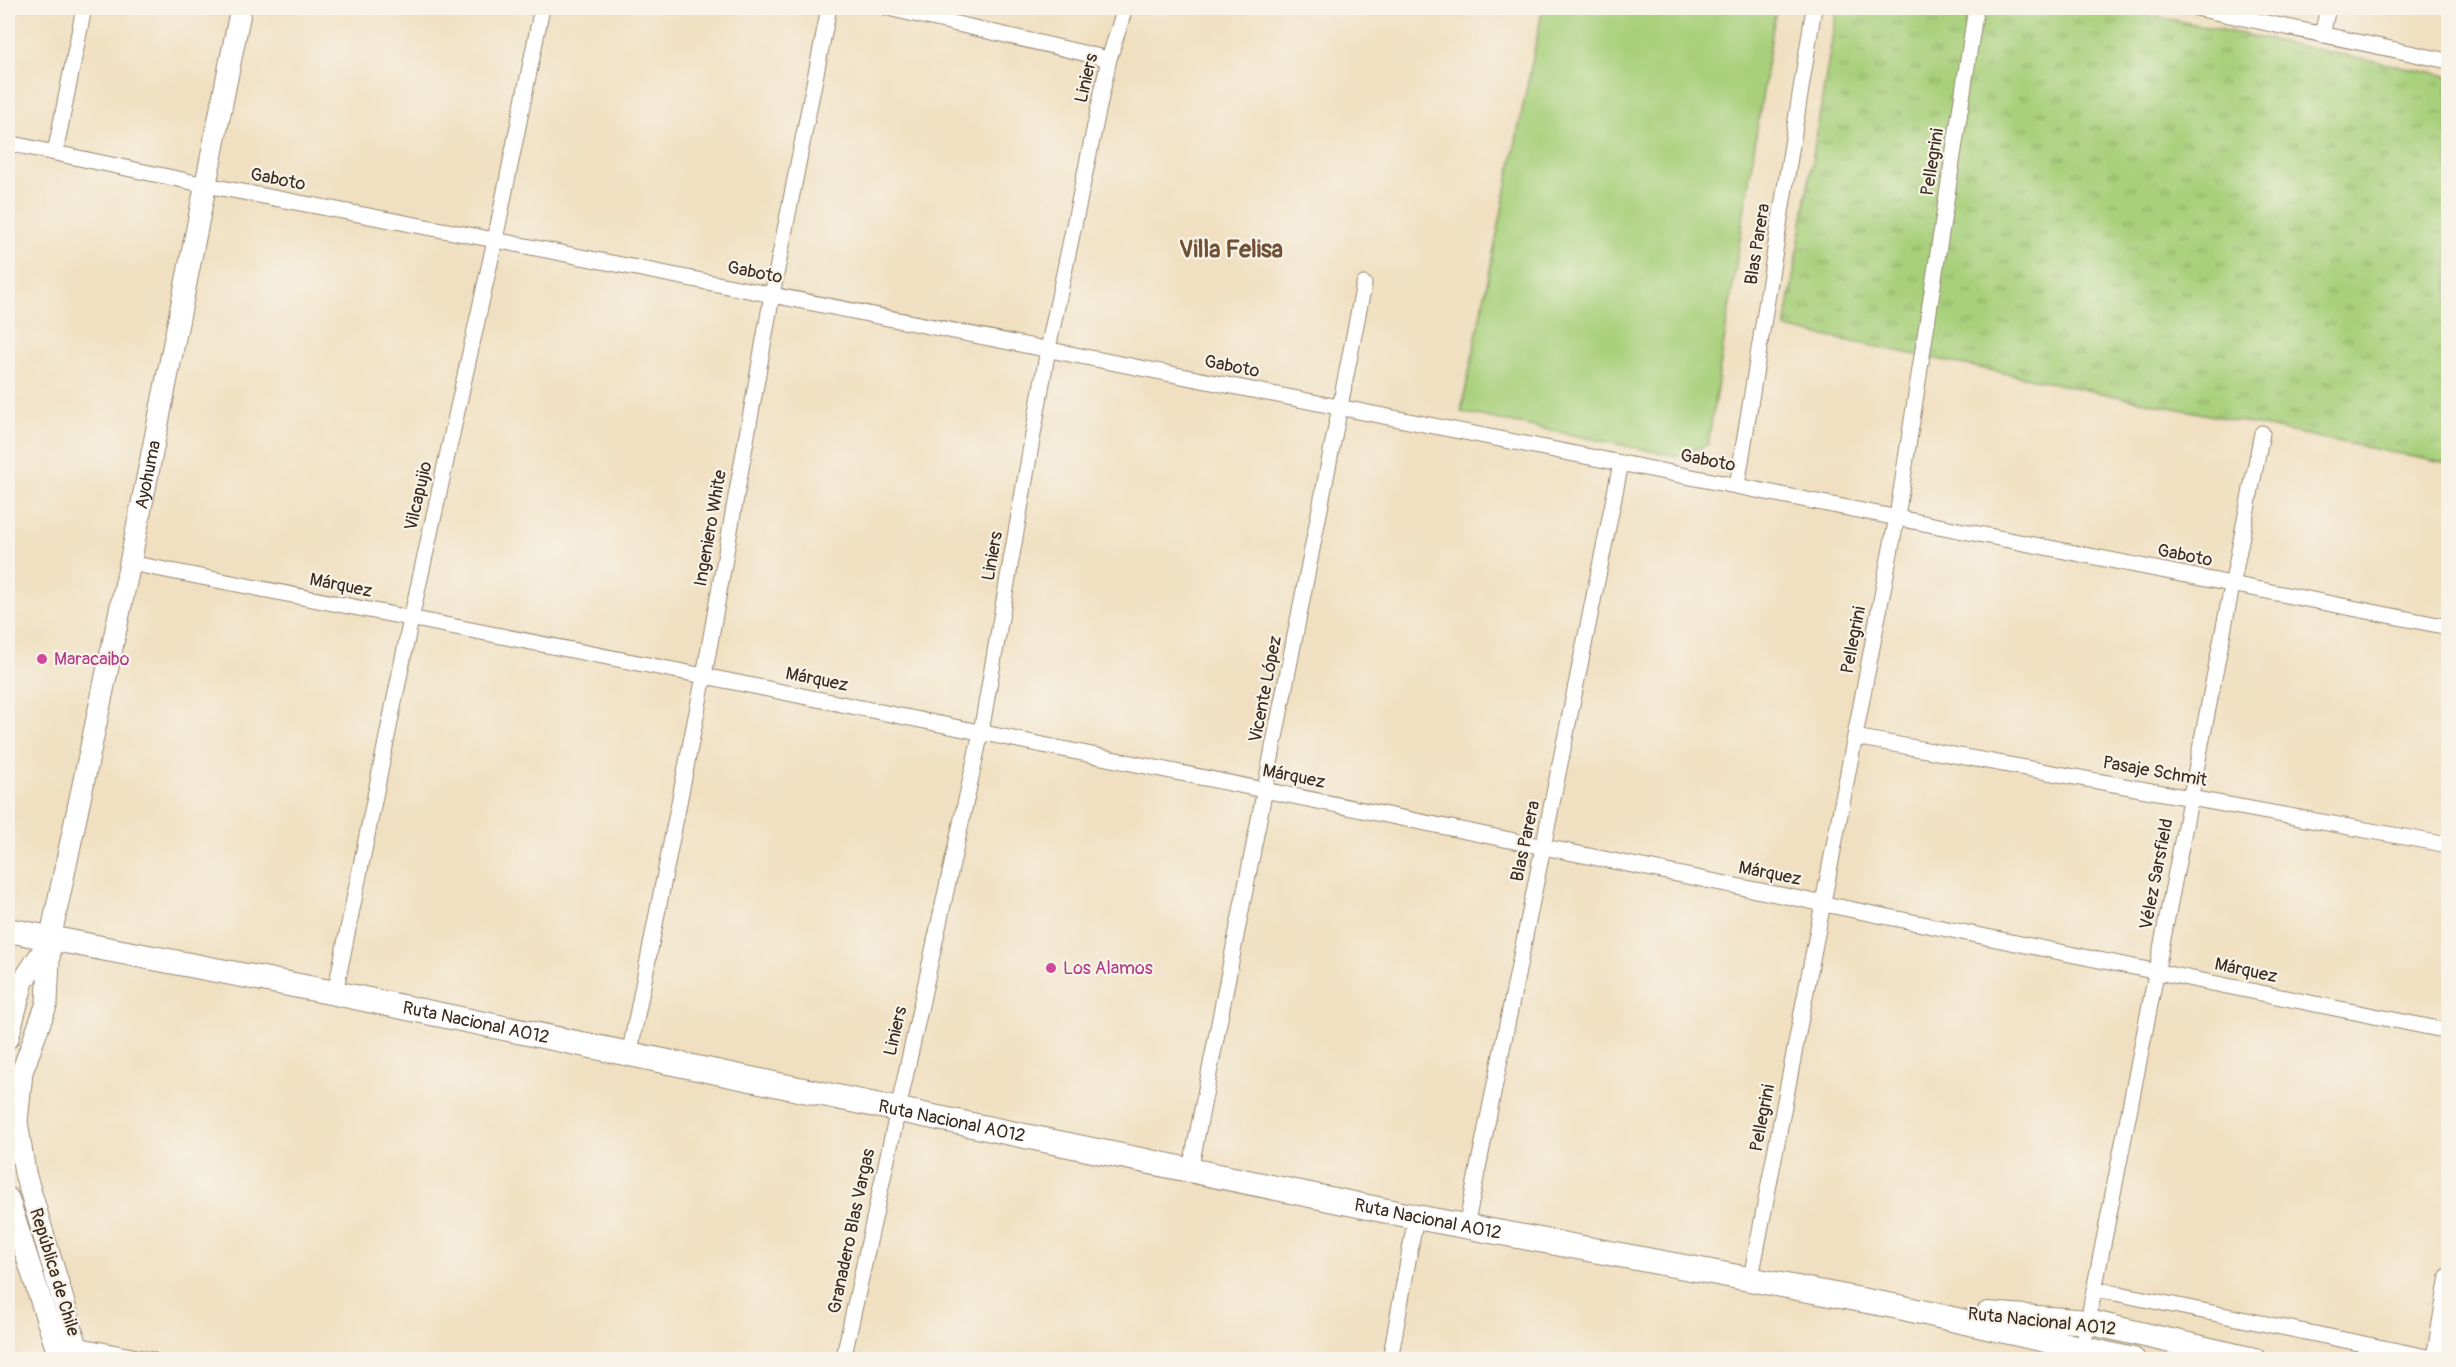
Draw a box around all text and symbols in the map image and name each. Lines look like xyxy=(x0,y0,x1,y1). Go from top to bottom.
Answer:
street label: Liniers xyxy=(1070,51,1103,105)
street label: Pellegrini xyxy=(1916,127,1949,198)
street label: Gaboto xyxy=(248,163,308,196)
street label: Blas Parera xyxy=(1740,202,1775,286)
district label: Villa Felisa xyxy=(1179,235,1283,264)
street label: Gaboto xyxy=(725,256,785,289)
street label: Gaboto xyxy=(1202,350,1262,383)
street label: Ayohuma xyxy=(130,438,166,511)
street label: Gaboto xyxy=(1678,444,1738,477)
street label: Vilcapujio xyxy=(399,459,438,533)
street label: Ingeniero White xyxy=(689,468,732,588)
street label: Liniers xyxy=(977,530,1008,583)
street label: Gaboto xyxy=(2155,539,2215,572)
street label: Márquez xyxy=(308,568,374,603)
street label: Pellegrini xyxy=(1836,604,1871,676)
street label: Vicente López xyxy=(1244,634,1287,745)
place label: Maracaibo xyxy=(54,648,130,671)
marker: Maracaibo xyxy=(35,652,49,666)
street label: Márquez xyxy=(784,662,850,697)
street label: Pasaje Schmit xyxy=(2101,751,2210,792)
street label: Márquez xyxy=(1261,759,1327,794)
street label: Blas Parera xyxy=(1506,799,1545,884)
street label: Vélez Sarsfield xyxy=(2134,817,2179,932)
street label: Márquez xyxy=(1737,856,1803,891)
street label: Márquez xyxy=(2212,953,2279,988)
place label: Los Alamos xyxy=(1063,957,1153,980)
marker: Los Alamos xyxy=(1044,961,1058,975)
street label: Ruta Nacional A012 xyxy=(400,996,551,1049)
street label: Liniers xyxy=(879,1004,912,1058)
street label: Pellegrini xyxy=(1745,1082,1780,1154)
street label: Ruta Nacional A012 xyxy=(876,1095,1027,1148)
street label: Granadero Blas Vargas xyxy=(823,1146,880,1316)
street label: Ruta Nacional A012 xyxy=(1352,1194,1503,1245)
street label: República de Chile xyxy=(24,1205,85,1339)
street label: Ruta Nacional A012 xyxy=(1967,1302,2117,1341)

